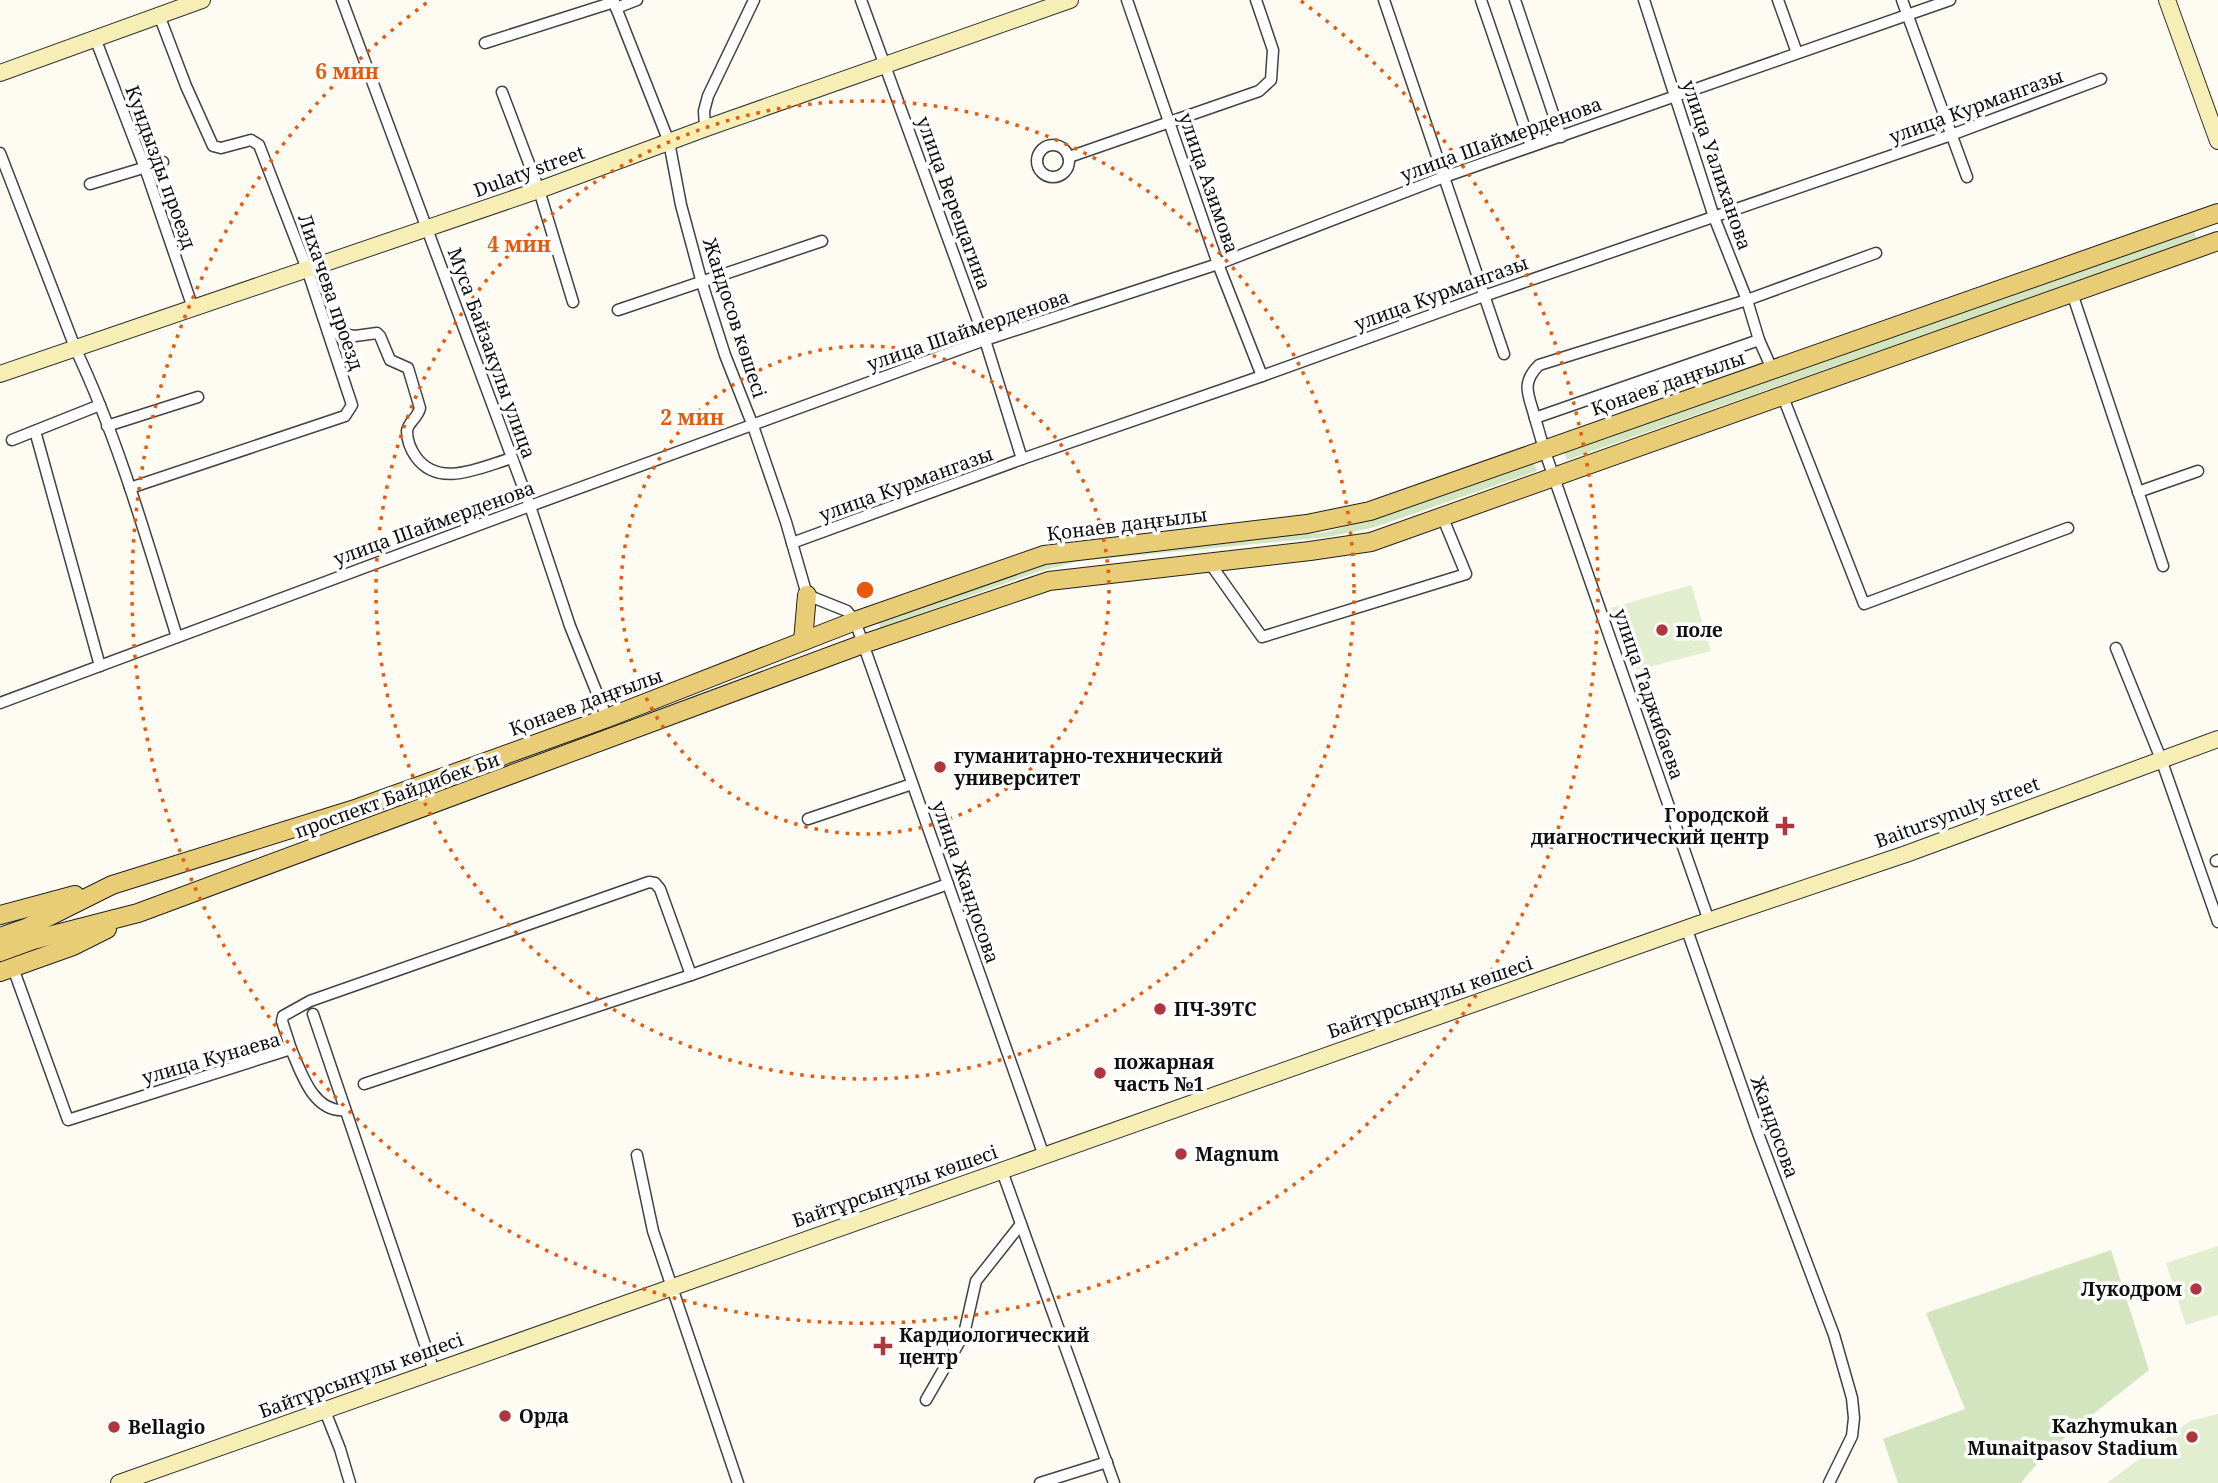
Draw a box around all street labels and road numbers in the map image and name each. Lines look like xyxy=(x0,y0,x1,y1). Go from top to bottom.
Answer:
street label: улица Курмангазы xyxy=(1885,62,2067,150)
street label: улица Уалиханова xyxy=(1676,77,1758,253)
street label: Кундызды проезд xyxy=(119,82,203,253)
street label: улица Шаймерденова xyxy=(1397,90,1605,188)
street label: улица Азимова xyxy=(1173,109,1245,257)
street label: улица Верещагина xyxy=(911,113,997,293)
street label: Dulaty street xyxy=(470,139,588,203)
street label: Лихачева проезд xyxy=(292,210,370,374)
street label: Жандосов көшесі xyxy=(697,234,773,401)
street label: Муса Байзакулы улица xyxy=(442,244,542,462)
street label: улица Курмангазы xyxy=(1350,249,1532,337)
street label: улица Шаймерденова xyxy=(863,283,1073,377)
street label: Қонаев даңғылы xyxy=(1587,344,1749,422)
street label: улица Курмангазы xyxy=(815,440,997,528)
street label: улица Шаймерденова xyxy=(330,474,538,572)
street label: Қонаев даңғылы xyxy=(1045,501,1209,547)
street label: улица Таджибаева xyxy=(1607,605,1691,783)
street label: Қонаев даңғылы xyxy=(506,662,666,742)
street label: проспект Байдибек Би xyxy=(291,746,503,844)
street label: Baitursynuly street xyxy=(1871,770,2043,854)
street label: улица Жандосова xyxy=(926,797,1006,967)
street label: Байтұрсынұлы көшесі xyxy=(1324,950,1536,1044)
street label: улица Кунаева xyxy=(139,1026,283,1090)
street label: Жандосова xyxy=(1744,1072,1805,1182)
street label: Байтұрсынұлы көшесі xyxy=(789,1139,1001,1233)
street label: Байтұрсынұлы көшесі xyxy=(255,1326,467,1424)

